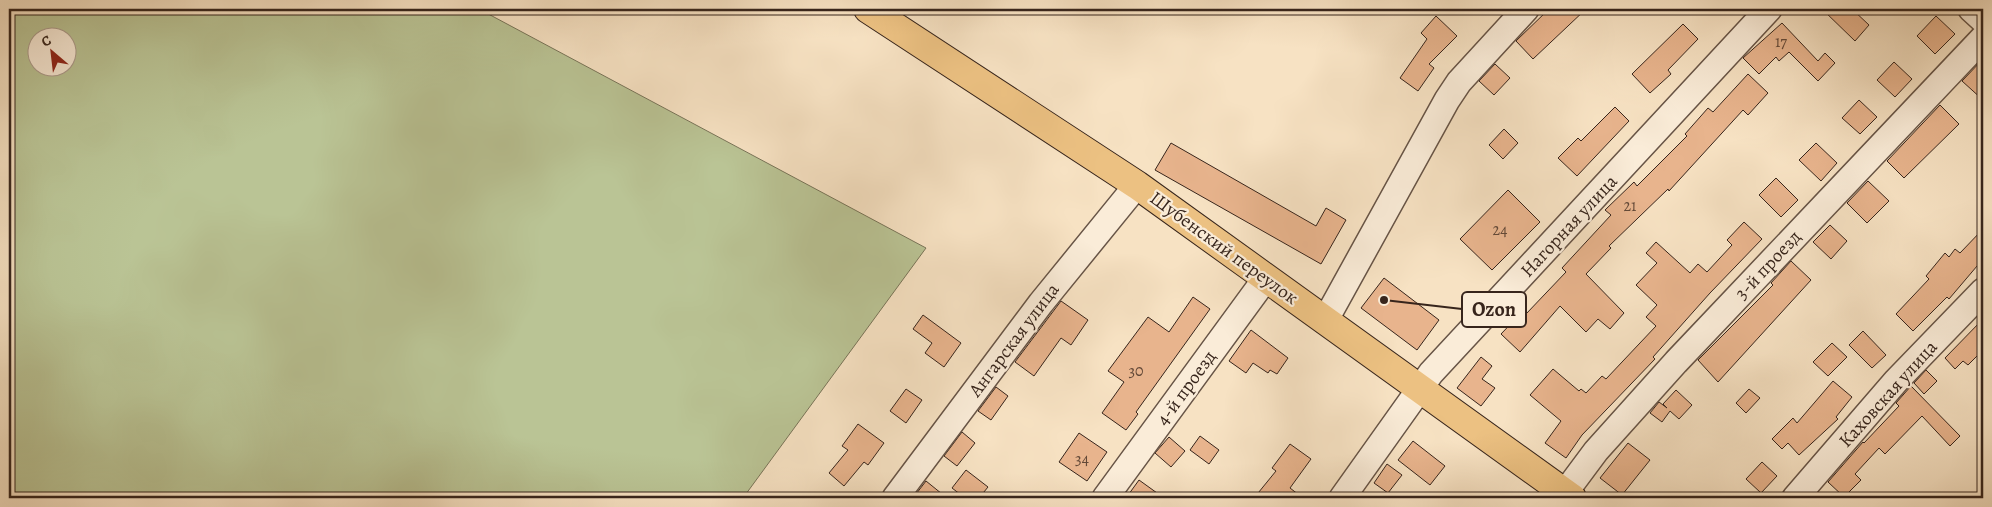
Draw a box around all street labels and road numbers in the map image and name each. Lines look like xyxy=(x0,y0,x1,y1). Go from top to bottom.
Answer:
street label: Нагорная улица xyxy=(1515,169,1624,283)
street label: Шубенский переулок xyxy=(1144,185,1304,311)
street label: 3-й проезд xyxy=(1729,224,1807,306)
street label: Ангарская улица xyxy=(962,278,1066,403)
street label: Каховская улица xyxy=(1833,335,1943,453)
street label: 4-й проезд xyxy=(1150,345,1222,431)

